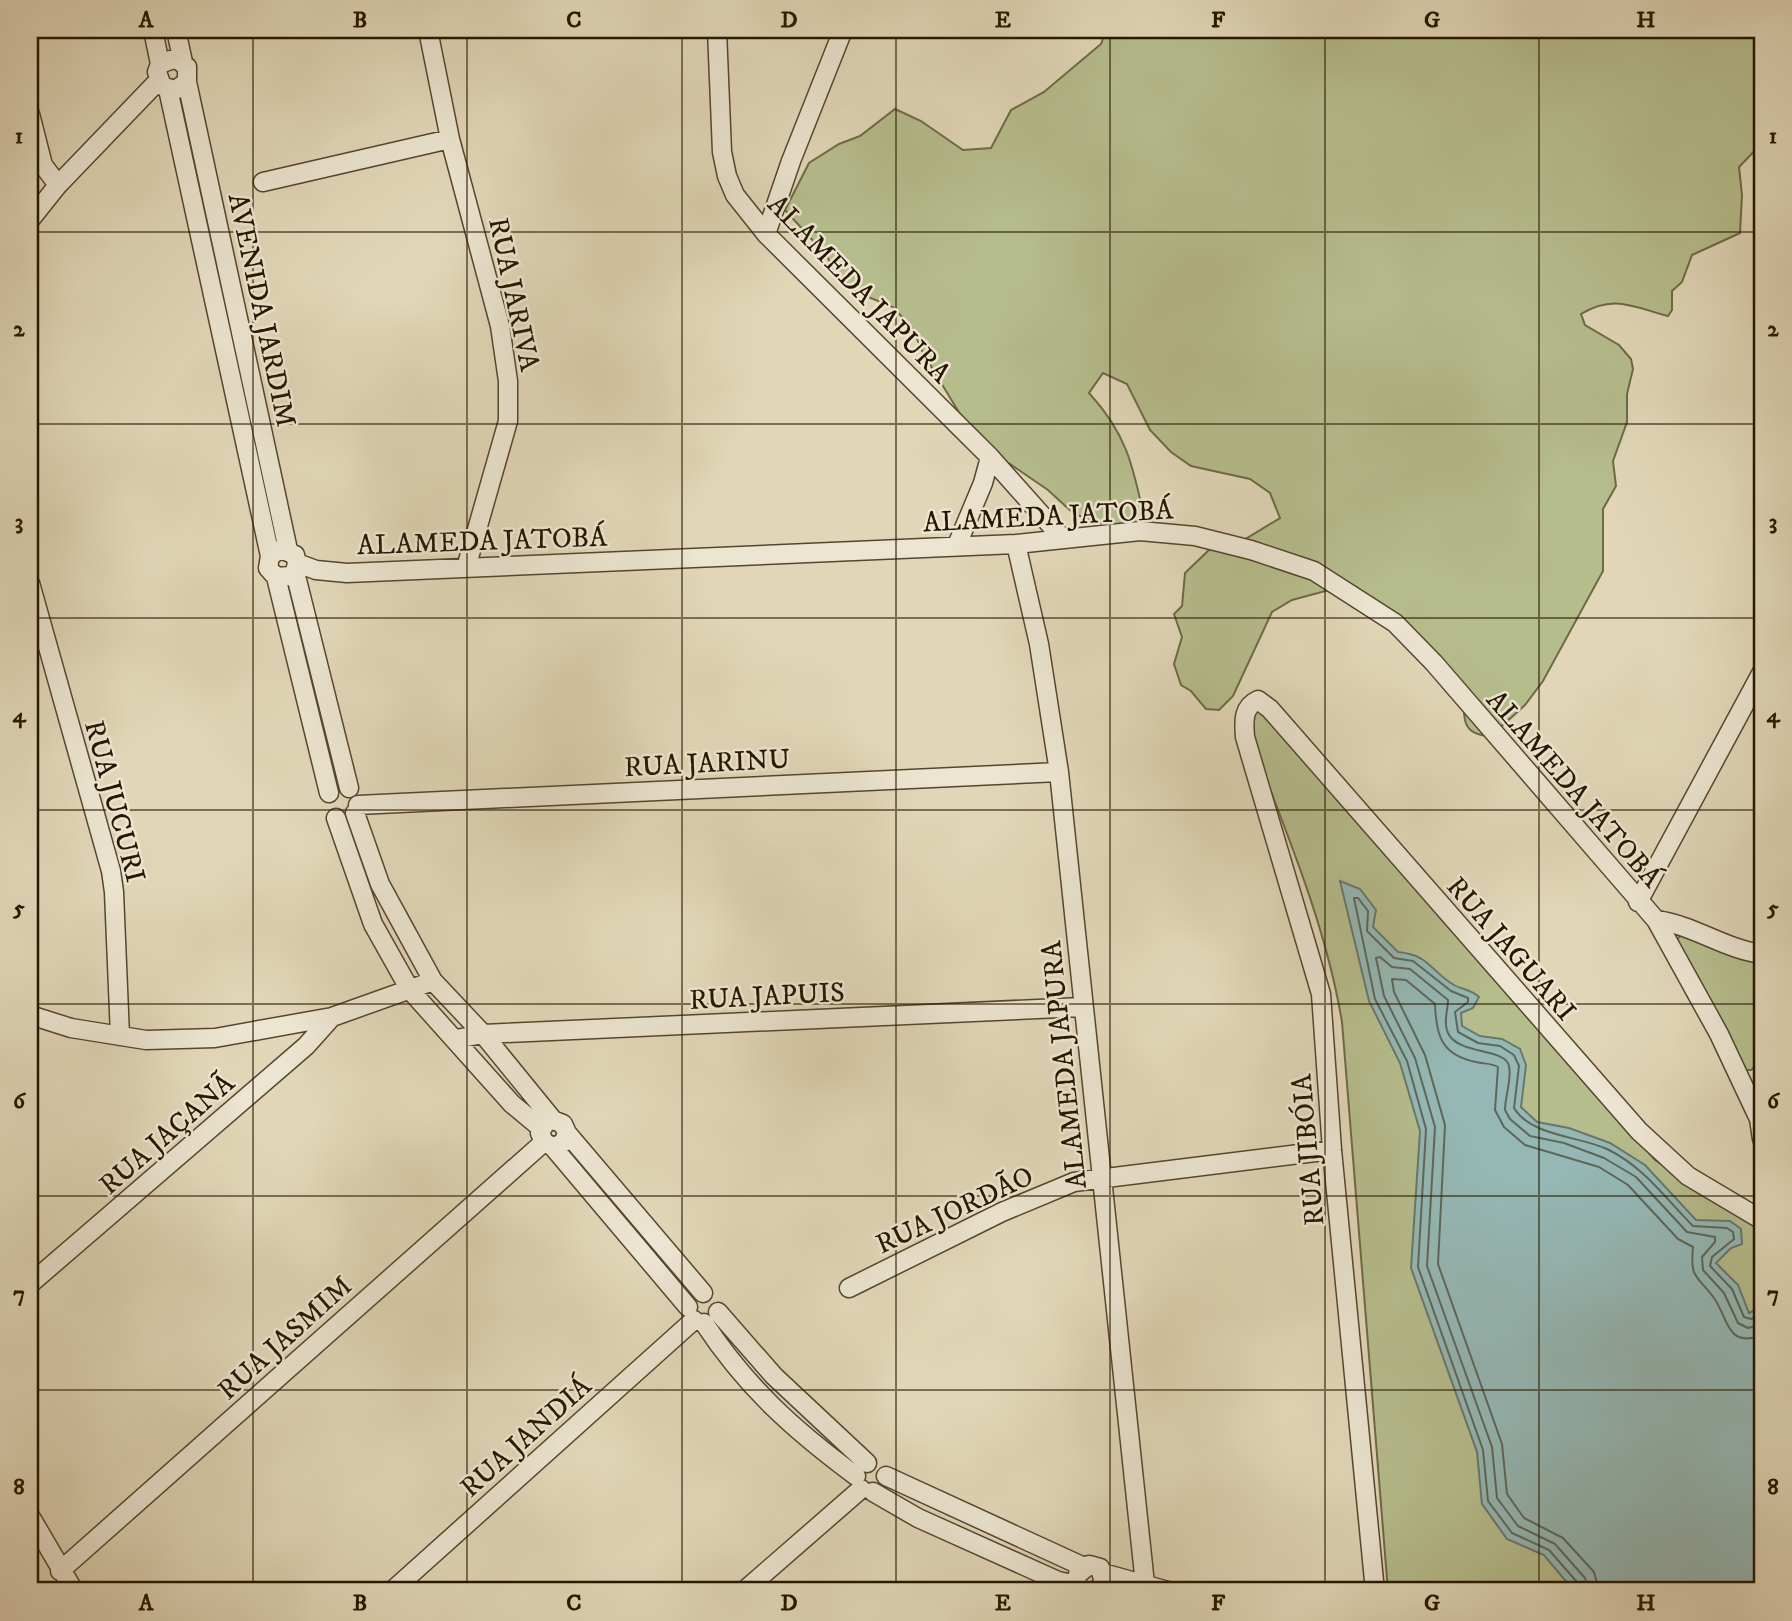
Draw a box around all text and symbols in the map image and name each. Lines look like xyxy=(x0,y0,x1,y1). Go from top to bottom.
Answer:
text: A xyxy=(138,6,155,35)
text: B xyxy=(353,6,367,35)
text: C xyxy=(566,6,582,35)
text: D xyxy=(780,6,798,35)
text: E xyxy=(995,6,1011,35)
text: F xyxy=(1211,6,1226,35)
text: G xyxy=(1424,6,1440,35)
text: H xyxy=(1636,6,1656,35)
text: 1 xyxy=(15,122,23,151)
text: 1 xyxy=(1769,122,1777,151)
street label: ALAMEDA JAPURA xyxy=(760,187,959,392)
street label: AVENIDA JARDIM xyxy=(220,190,303,431)
street label: RUA JARIVA xyxy=(480,214,547,375)
text: 2 xyxy=(13,315,25,344)
text: 2 xyxy=(1767,315,1779,344)
street label: ALAMEDA JATOBÁ xyxy=(922,491,1175,541)
text: 3 xyxy=(15,508,23,537)
text: 3 xyxy=(1769,508,1777,537)
street label: ALAMEDA JATOBÁ xyxy=(356,519,609,563)
street label: ALAMEDA JATOBÁ xyxy=(1479,682,1671,896)
text: 4 xyxy=(12,701,27,730)
text: 4 xyxy=(1766,701,1781,730)
street label: RUA JUCURI xyxy=(76,717,153,886)
street label: RUA JARINU xyxy=(623,742,791,785)
street label: RUA JAGUARI xyxy=(1439,870,1583,1028)
text: 5 xyxy=(12,894,25,923)
text: 5 xyxy=(1766,894,1779,923)
street label: ALAMEDA JAPURA xyxy=(1034,938,1095,1191)
street label: RUA JAPUIS xyxy=(688,975,846,1018)
street label: RUA JAÇANÃ xyxy=(91,1064,243,1202)
street label: RUA JIBÓIA xyxy=(1283,1071,1333,1227)
text: 6 xyxy=(13,1087,27,1116)
text: 6 xyxy=(1767,1087,1781,1116)
street label: RUA JORDÃO xyxy=(870,1158,1039,1262)
street label: RUA JASMIM xyxy=(211,1269,359,1408)
text: 7 xyxy=(13,1280,25,1309)
text: 7 xyxy=(1767,1280,1779,1309)
street label: RUA JANDIÁ xyxy=(453,1368,600,1505)
text: 8 xyxy=(13,1473,25,1502)
text: 8 xyxy=(1767,1473,1779,1502)
text: A xyxy=(138,1589,155,1618)
text: B xyxy=(353,1589,367,1618)
text: C xyxy=(566,1589,582,1618)
text: D xyxy=(780,1589,798,1618)
text: E xyxy=(995,1589,1011,1618)
text: F xyxy=(1211,1589,1226,1618)
text: G xyxy=(1424,1589,1440,1618)
text: H xyxy=(1636,1589,1656,1618)

